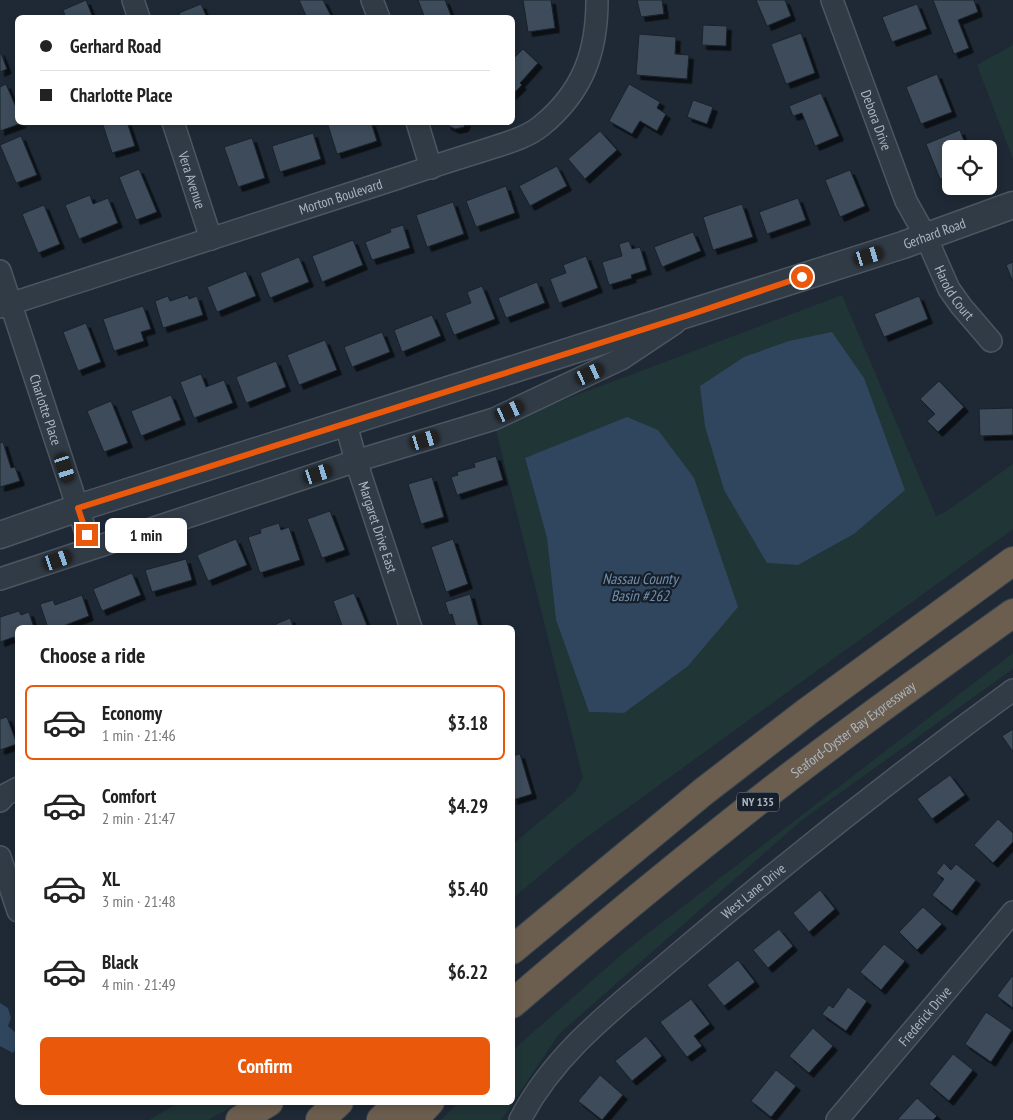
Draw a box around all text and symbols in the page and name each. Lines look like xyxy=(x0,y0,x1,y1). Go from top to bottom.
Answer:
text: Gerhard Road xyxy=(70,34,161,58)
text: Charlotte Place xyxy=(70,83,173,107)
street label: Debora Drive xyxy=(857,87,896,153)
map controls xyxy=(942,140,997,195)
button: locate xyxy=(942,140,997,195)
street label: Vera Avenue xyxy=(174,148,210,211)
street label: Morton Boulevard xyxy=(297,175,385,219)
street label: Gerhard Road xyxy=(901,214,968,253)
car xyxy=(852,244,885,268)
street label: Harold Court xyxy=(931,262,978,324)
route start xyxy=(791,266,813,288)
car xyxy=(573,361,606,387)
street label: Charlotte Place xyxy=(26,372,66,448)
car xyxy=(493,398,526,424)
car xyxy=(408,428,441,452)
car xyxy=(53,451,76,485)
car xyxy=(301,462,334,486)
street label: Margaret Drive East xyxy=(354,479,401,575)
callout: 1 min xyxy=(104,518,187,552)
route end xyxy=(76,524,98,546)
text: 1 min xyxy=(130,525,162,545)
car xyxy=(41,548,74,572)
water label: Nassau County Basin #262 xyxy=(602,569,680,605)
text: Choose a ride xyxy=(40,641,145,669)
street label: Seaford-Oyster Bay Expressway xyxy=(787,677,920,782)
icon: car xyxy=(42,700,87,745)
text: Economy xyxy=(102,701,162,725)
text: $3.18 xyxy=(448,711,488,735)
text: 1 min · 21:46 xyxy=(102,725,176,745)
icon: car xyxy=(42,783,87,828)
text: Comfort xyxy=(102,784,156,808)
road number: NY 135 xyxy=(737,792,779,812)
text: $4.29 xyxy=(448,794,488,818)
text: 2 min · 21:47 xyxy=(102,808,176,828)
street label: West Lane Drive xyxy=(718,859,789,923)
icon: car xyxy=(42,866,87,911)
text: XL xyxy=(102,867,120,891)
text: $5.40 xyxy=(448,877,488,901)
text: 3 min · 21:48 xyxy=(102,891,176,911)
icon: car xyxy=(42,949,87,994)
text: Black xyxy=(102,950,138,974)
text: $6.22 xyxy=(448,960,488,984)
text: 4 min · 21:49 xyxy=(102,974,176,994)
street label: Frederick Drive xyxy=(894,982,955,1050)
button: Confirm xyxy=(40,1037,490,1095)

